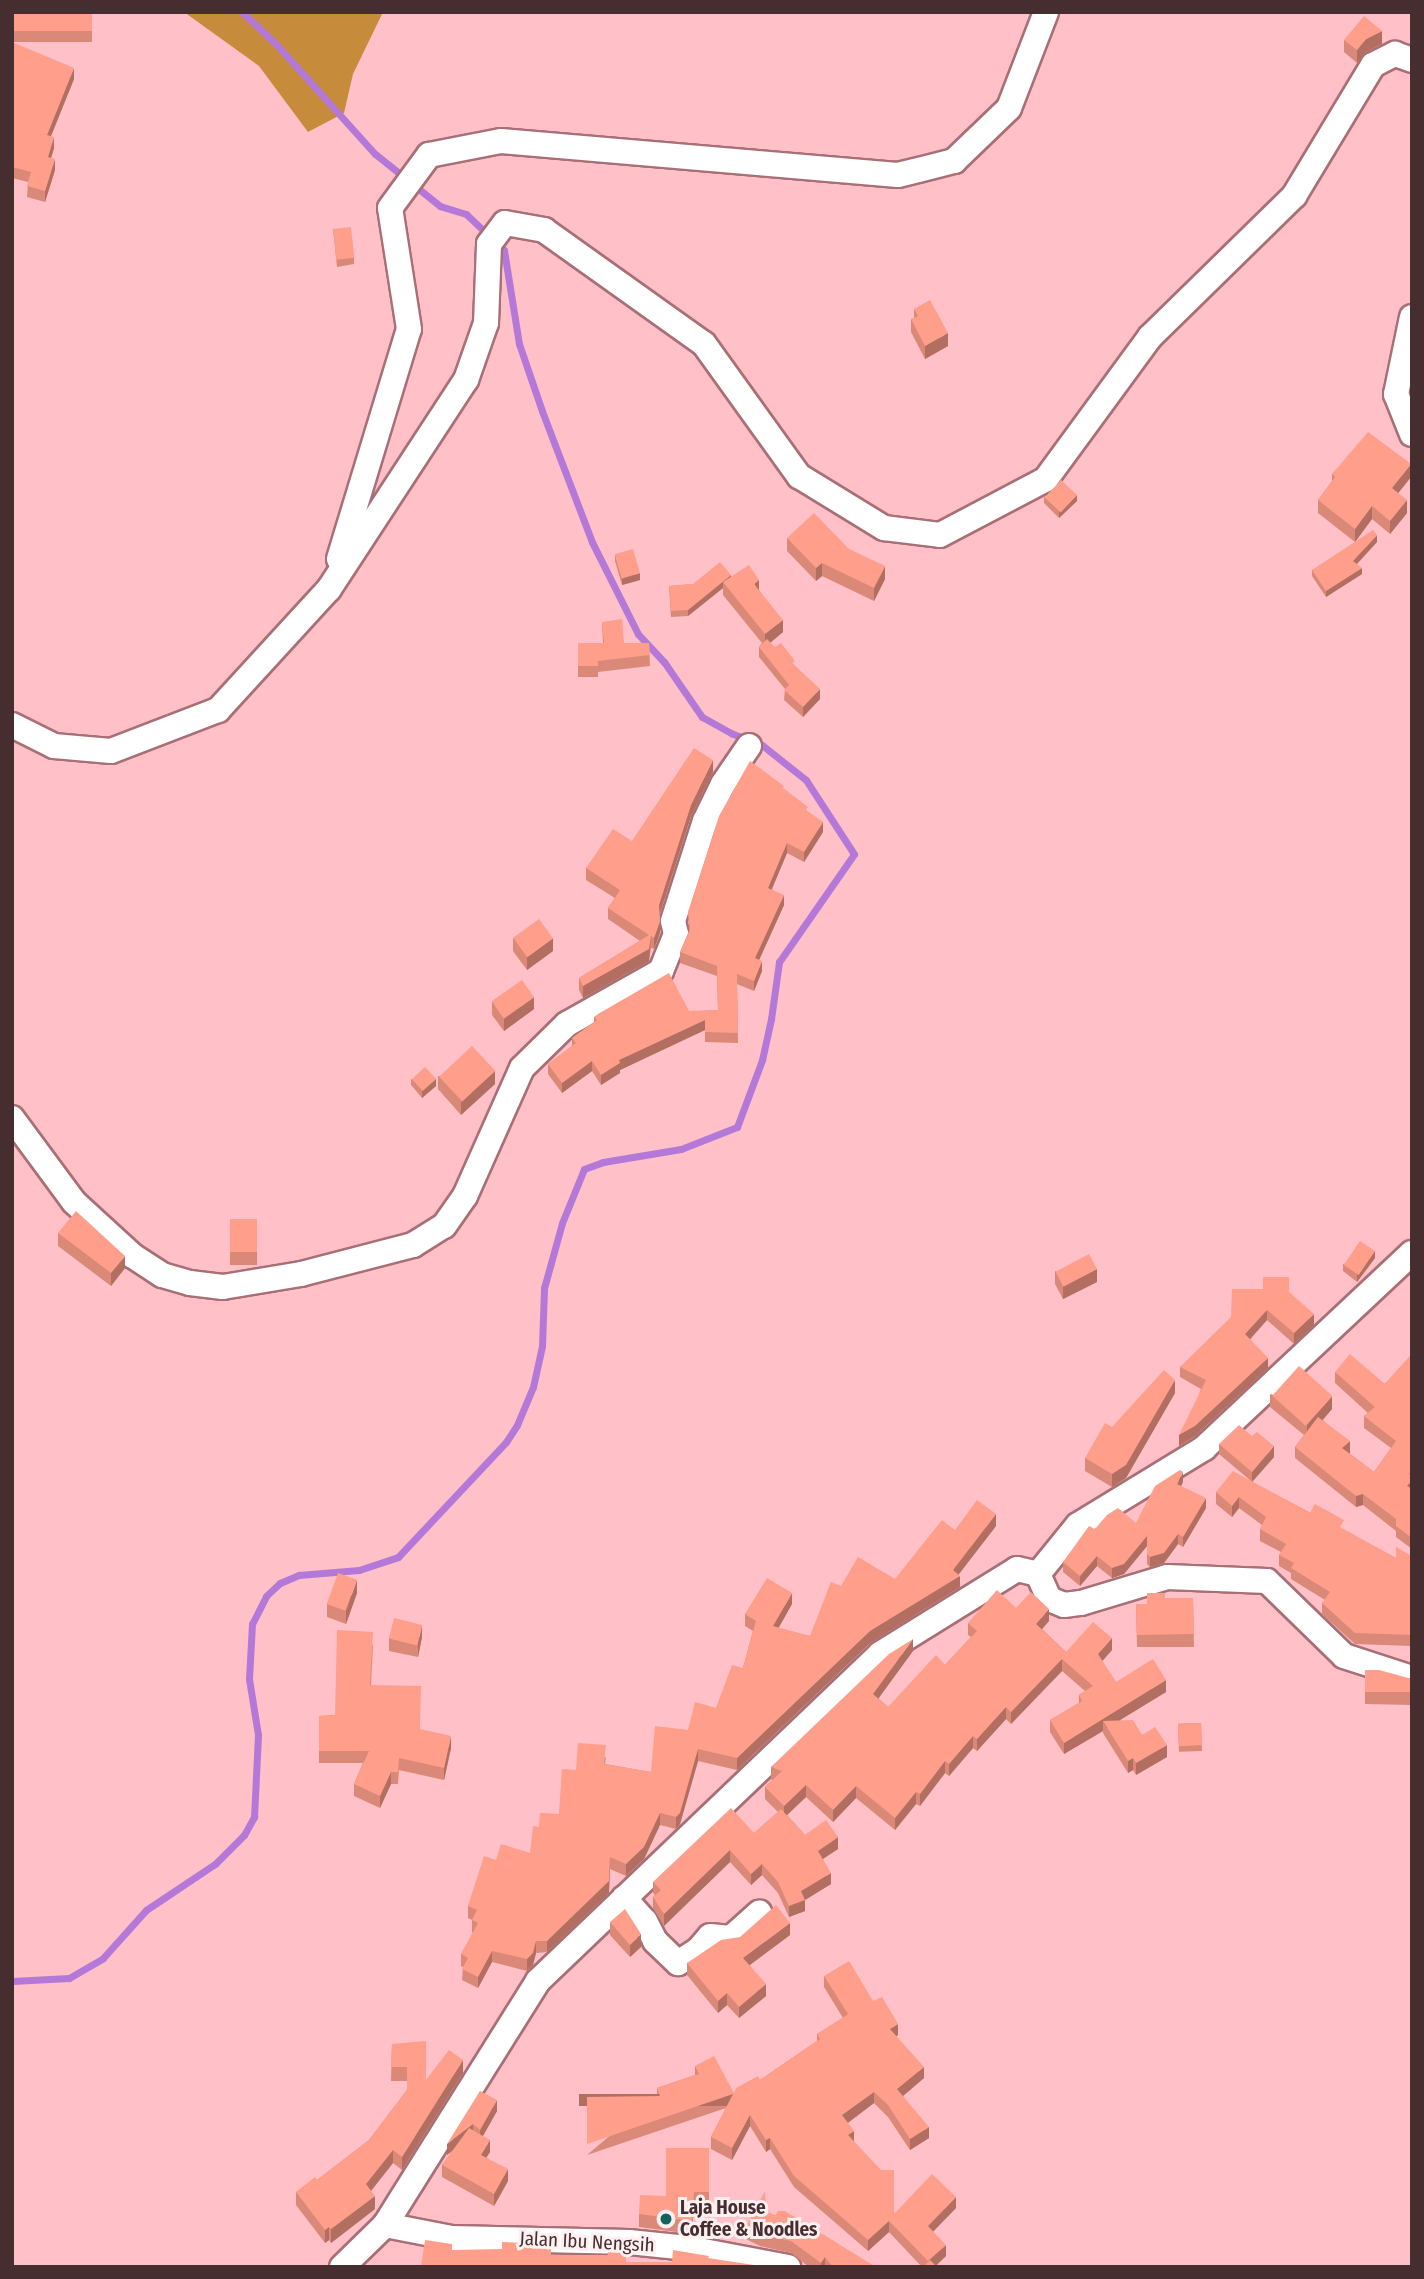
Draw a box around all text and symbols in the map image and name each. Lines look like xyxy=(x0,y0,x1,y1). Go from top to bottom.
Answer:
place label: Laja House Coffee & Noodles xyxy=(680,2197,817,2241)
marker: Laja House Coffee & Noodles xyxy=(658,2211,674,2227)
street label: Jalan Ibu Nengsih xyxy=(519,2227,655,2257)

